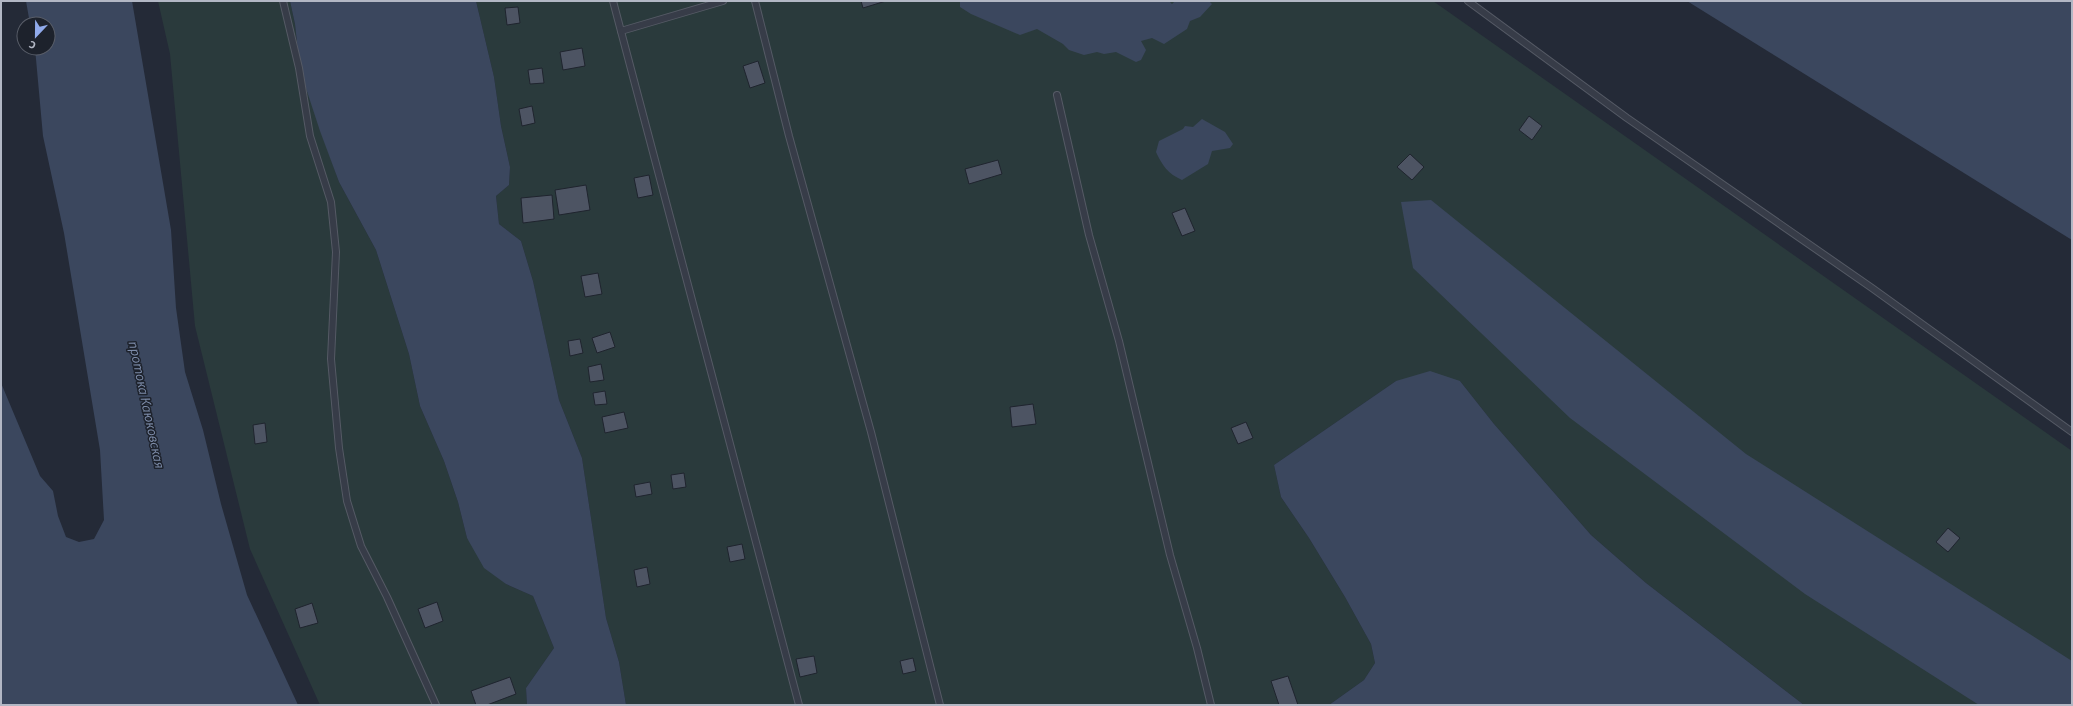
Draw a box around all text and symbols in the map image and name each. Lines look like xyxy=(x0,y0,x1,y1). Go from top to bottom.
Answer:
north arrow xyxy=(16,16,56,56)
text: С xyxy=(26,36,38,53)
water label: протока Каюковская xyxy=(123,339,169,471)

